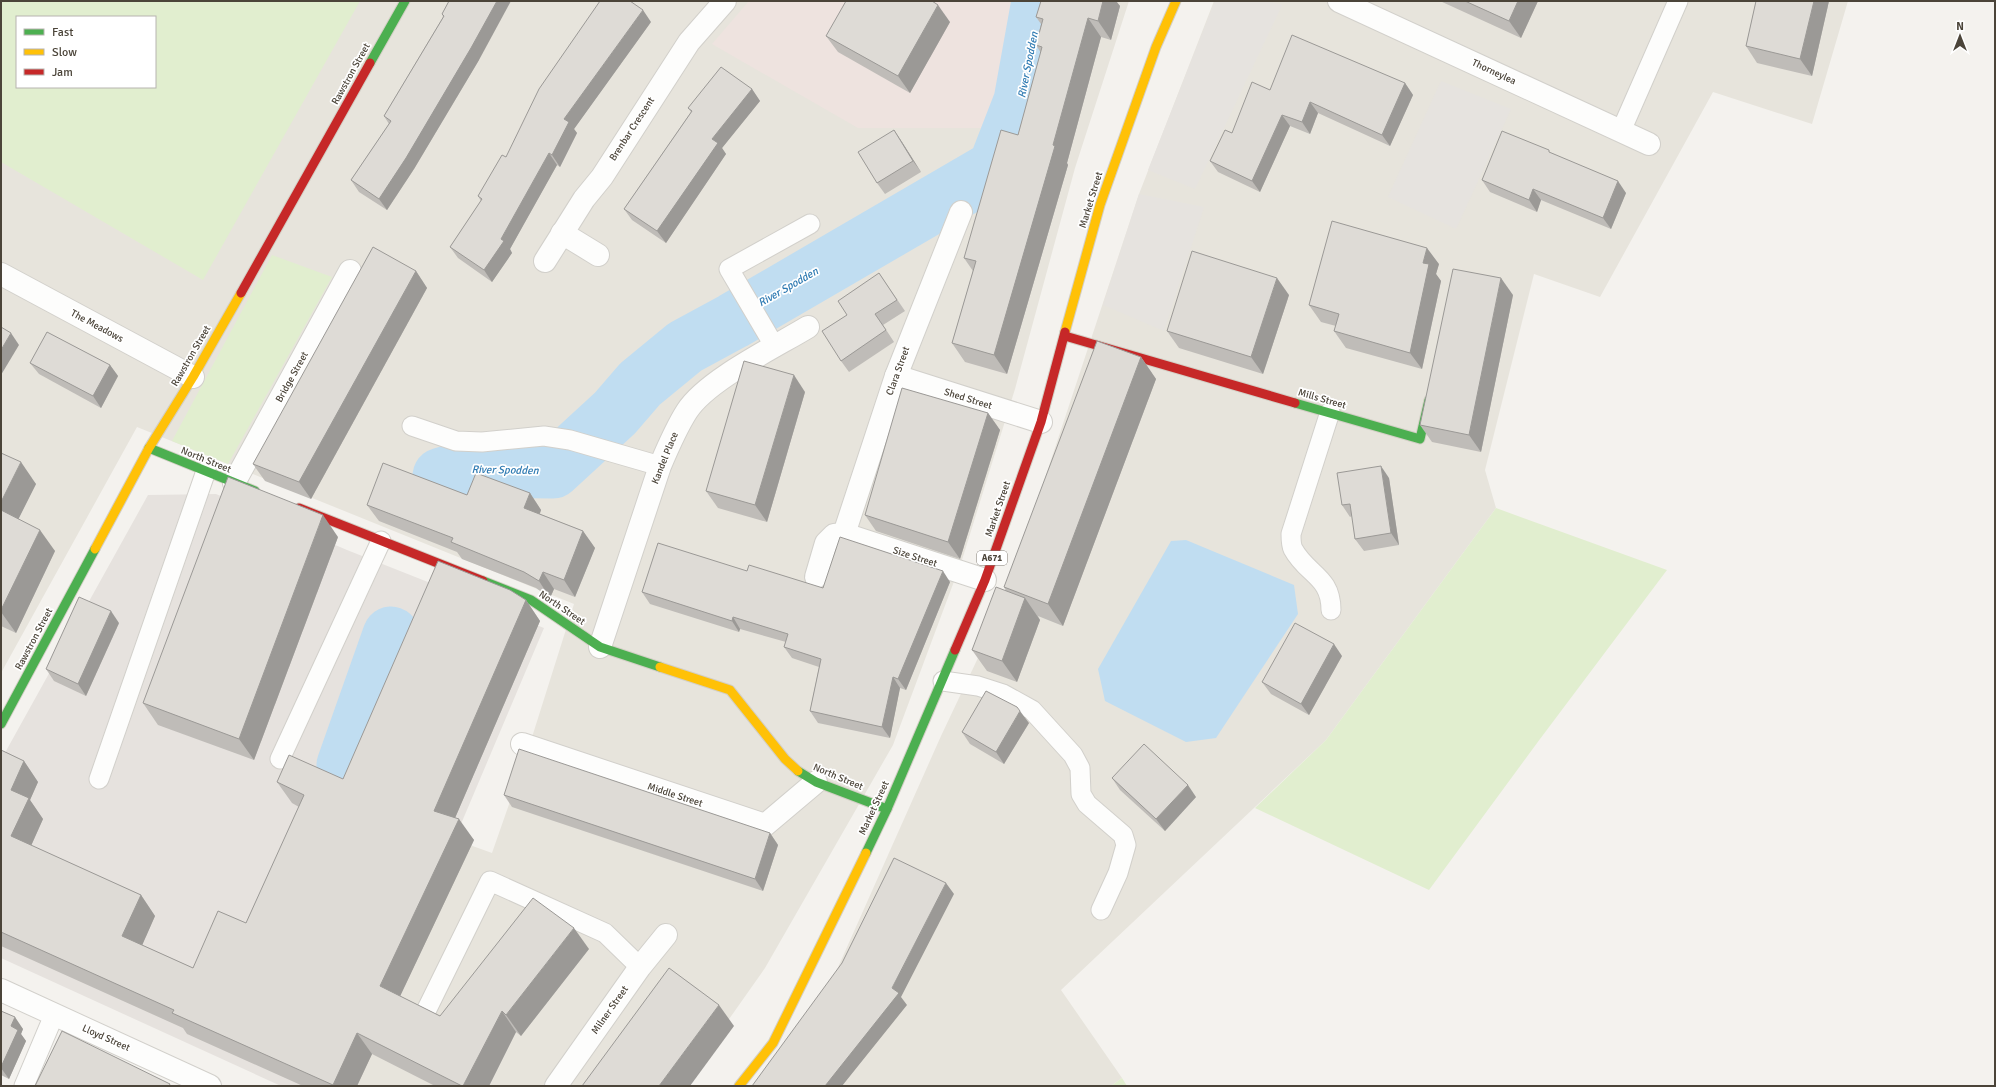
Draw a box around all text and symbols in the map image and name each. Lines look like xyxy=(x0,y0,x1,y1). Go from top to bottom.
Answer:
legend xyxy=(16,16,156,88)
north arrow xyxy=(1940,16,1980,56)
text: N xyxy=(1956,20,1964,33)
text: Fast xyxy=(52,25,73,40)
water label: River Spodden xyxy=(1015,30,1041,99)
street label: Rawstron Street xyxy=(329,41,373,107)
text: Slow xyxy=(52,45,77,60)
street label: Thorneylea xyxy=(1470,57,1518,87)
text: Jam xyxy=(52,65,73,80)
street label: Brenbar Crescent xyxy=(607,94,657,163)
street label: Market Street xyxy=(1077,170,1105,230)
water label: River Spodden xyxy=(756,264,821,309)
street label: The Meadows xyxy=(69,307,126,345)
street label: Rawstron Street xyxy=(169,323,214,389)
street label: Clara Street xyxy=(884,345,913,397)
street label: Bridge Street xyxy=(273,349,311,405)
street label: Shed Street xyxy=(943,386,994,412)
street label: Mills Street xyxy=(1297,386,1348,412)
street label: Kandel Place xyxy=(649,430,681,486)
street label: North Street xyxy=(179,444,233,476)
water label: River Spodden xyxy=(471,463,540,477)
street label: Market Street xyxy=(983,479,1013,539)
street label: Size Street xyxy=(891,544,939,570)
road number: A671 xyxy=(977,551,1007,565)
street label: North Street xyxy=(537,588,588,628)
street label: Rawstron Street xyxy=(13,606,56,672)
street label: North Street xyxy=(811,761,865,793)
street label: Market Street xyxy=(856,779,892,837)
street label: Middle Street xyxy=(646,780,705,810)
street label: Milner Street xyxy=(589,983,631,1036)
street label: Lloyd Street xyxy=(80,1022,132,1054)

